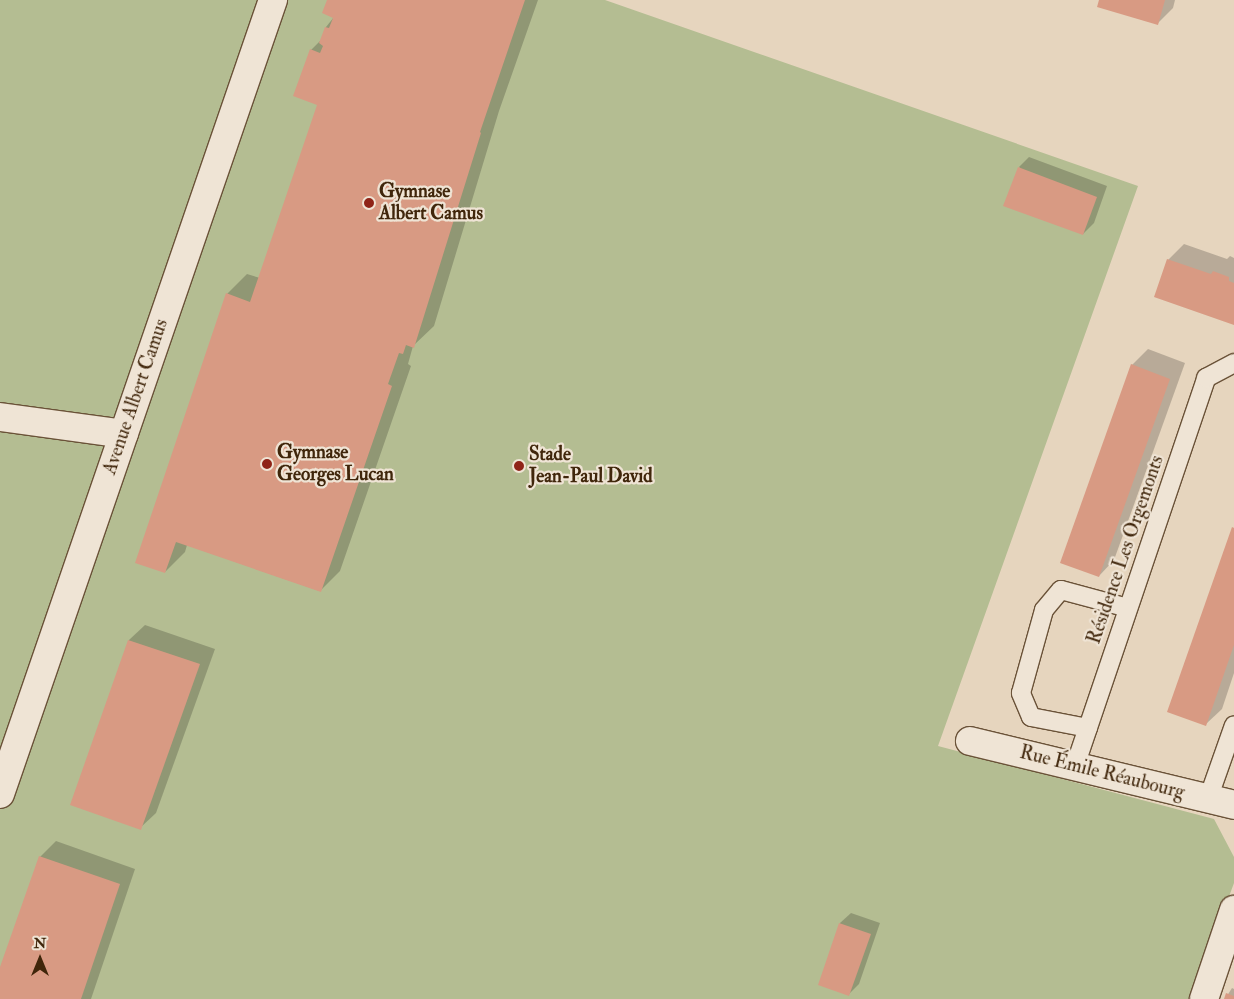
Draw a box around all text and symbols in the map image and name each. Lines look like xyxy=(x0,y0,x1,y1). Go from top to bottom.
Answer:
place label: Gymnase Albert Camus xyxy=(379,181,483,225)
marker: Gymnase Albert Camus xyxy=(363,197,375,209)
street label: Avenue Albert Camus xyxy=(99,316,173,478)
place label: Gymnase Georges Lucan xyxy=(277,442,394,486)
place label: Stade Jean-Paul David xyxy=(529,444,653,488)
street label: Résidence Les Orgemonts xyxy=(1083,453,1169,647)
marker: Gymnase Georges Lucan xyxy=(261,458,273,470)
marker: Stade Jean-Paul David xyxy=(513,460,525,472)
street label: Rue Émile Réaubourg xyxy=(1017,741,1187,805)
north arrow xyxy=(15,934,65,984)
text: N xyxy=(34,935,46,952)

